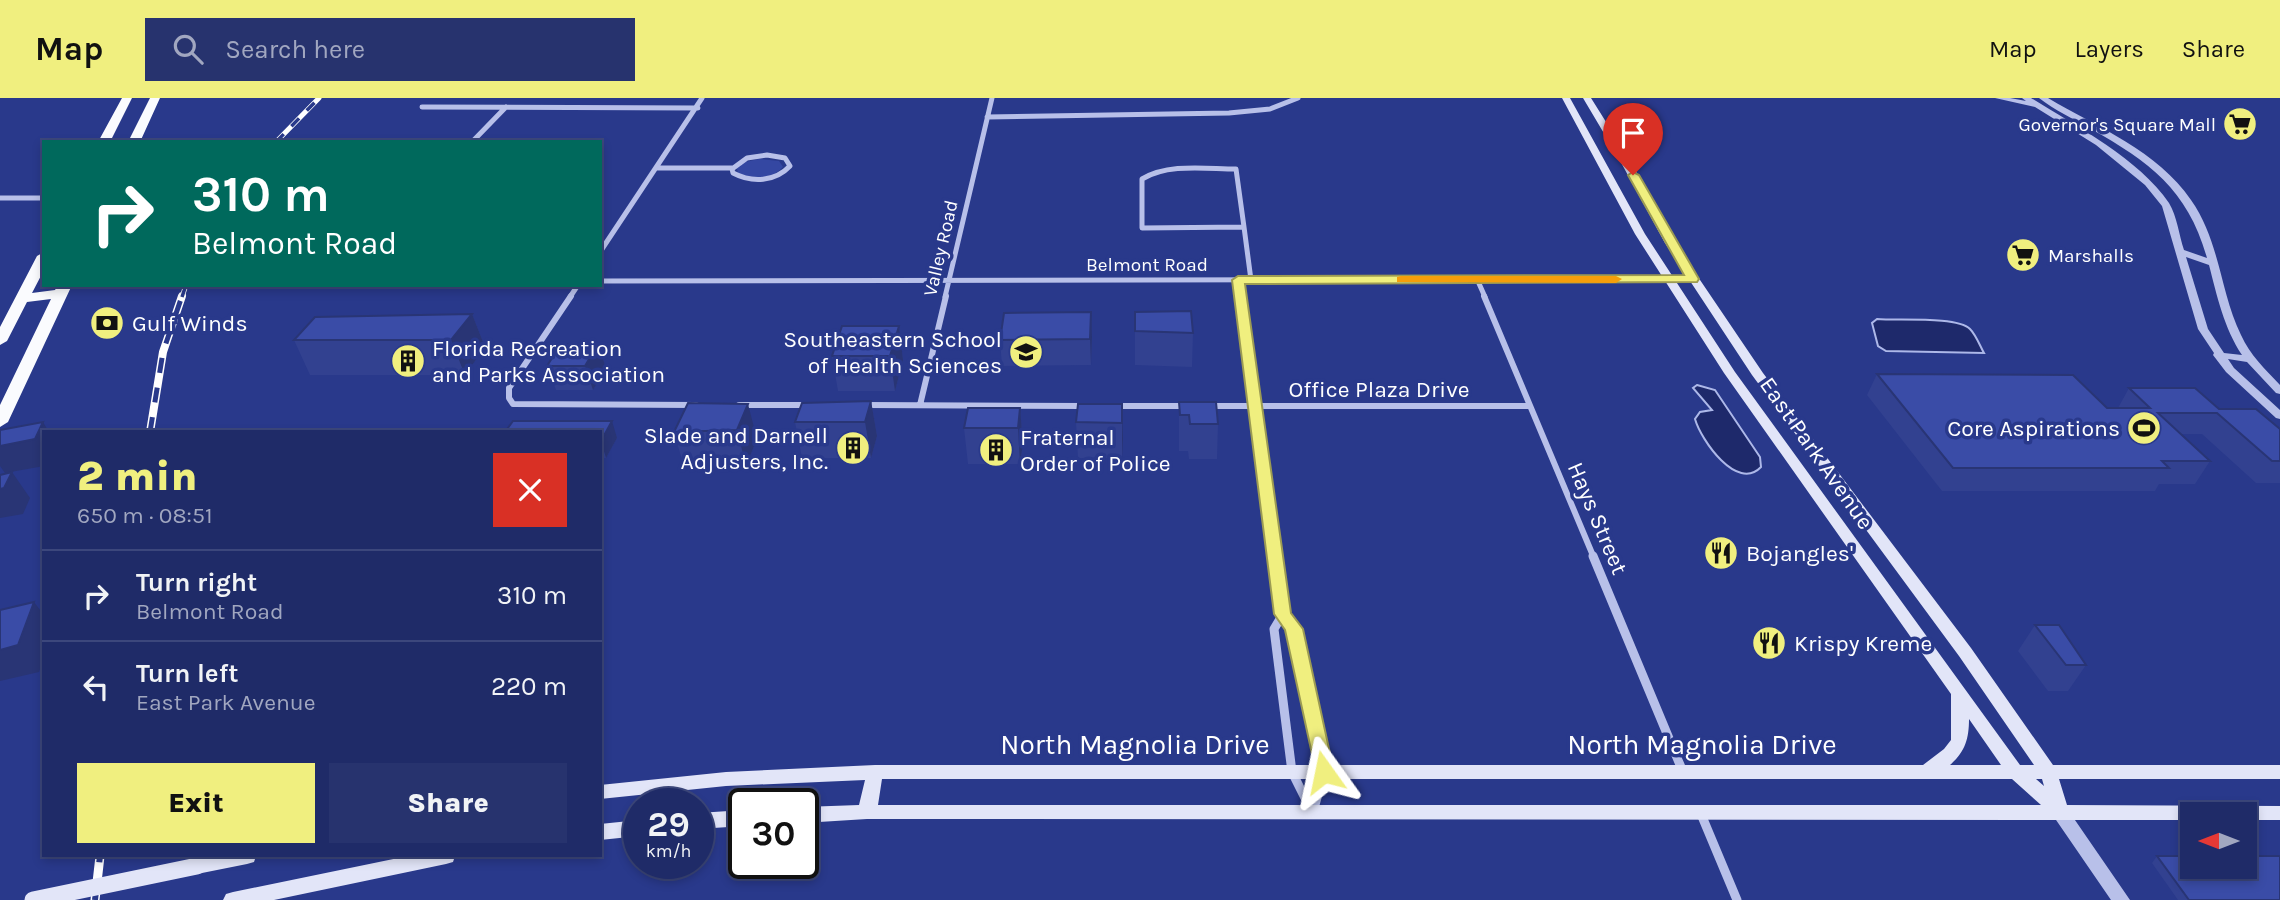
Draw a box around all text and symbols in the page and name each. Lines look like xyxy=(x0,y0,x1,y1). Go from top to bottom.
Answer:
search box xyxy=(145,18,635,81)
text: Map xyxy=(35,30,103,68)
icon: search xyxy=(169,30,207,68)
text: Search here xyxy=(225,34,365,65)
text: Map xyxy=(1989,35,2037,63)
text: Layers xyxy=(2075,35,2144,63)
text: Share xyxy=(2182,35,2245,63)
pin xyxy=(1603,103,1663,175)
supermarket icon: Governor's Square Mall xyxy=(2221,105,2259,143)
icon: arrive xyxy=(1614,114,1652,152)
place label: Governor's Square Mall xyxy=(2019,114,2216,136)
text: 310 m xyxy=(192,166,330,223)
icon: right xyxy=(77,168,168,259)
street label: Valley Road xyxy=(919,198,963,298)
text: Belmont Road xyxy=(192,225,397,262)
supermarket icon: Marshalls xyxy=(2004,236,2042,274)
place label: Marshalls xyxy=(2048,245,2134,267)
street label: Belmont Road xyxy=(1086,254,1208,276)
bank icon: Gulf Winds xyxy=(88,304,126,342)
place label: Gulf Winds xyxy=(132,310,248,337)
place label: Southeastern School of Health Sciences xyxy=(783,326,1002,379)
school or university icon: Southeastern School of Health Sciences xyxy=(1007,333,1045,371)
place label: Florida Recreation and Parks Association xyxy=(432,335,665,388)
building icon: Florida Recreation and Parks Association xyxy=(389,342,427,380)
street label: East Park Avenue xyxy=(1754,372,1879,535)
street label: Office Plaza Drive xyxy=(1288,376,1470,403)
sports icon: Core Aspirations xyxy=(2125,409,2163,447)
place label: Core Aspirations xyxy=(1947,415,2120,442)
place label: Slade and Darnell Adjusters, Inc. xyxy=(644,422,828,475)
place label: Fraternal Order of Police xyxy=(1020,424,1171,477)
building icon: Slade and Darnell Adjusters, Inc. xyxy=(834,429,872,467)
building icon: Fraternal Order of Police xyxy=(977,431,1015,469)
text: 2 min xyxy=(77,451,197,501)
button: close xyxy=(493,453,567,527)
street label: Hays Street xyxy=(1562,458,1633,579)
text: 650 m · 08:51 xyxy=(77,502,212,529)
restaurant icon: Bojangles' xyxy=(1702,534,1740,572)
place label: Bojangles' xyxy=(1746,540,1853,567)
text: Turn right xyxy=(136,567,257,598)
icon: right xyxy=(77,577,115,615)
text: 310 m xyxy=(497,580,567,611)
text: Belmont Road xyxy=(136,598,284,625)
restaurant icon: Krispy Kreme xyxy=(1750,624,1788,662)
place label: Krispy Kreme xyxy=(1794,630,1932,657)
text: Turn left xyxy=(136,658,238,689)
icon: left xyxy=(77,668,115,706)
text: 220 m xyxy=(491,671,567,702)
text: East Park Avenue xyxy=(136,689,316,716)
street label: North Magnolia Drive xyxy=(1000,728,1270,761)
street label: North Magnolia Drive xyxy=(1567,728,1837,761)
position arrow xyxy=(1287,735,1361,809)
button: Exit xyxy=(77,763,315,843)
button: Share xyxy=(329,763,567,843)
speed limit sign: 30 xyxy=(728,788,819,879)
north arrow xyxy=(2180,802,2258,878)
map controls xyxy=(2180,802,2257,879)
text: 29 xyxy=(647,804,690,845)
text: km/h xyxy=(646,840,691,862)

